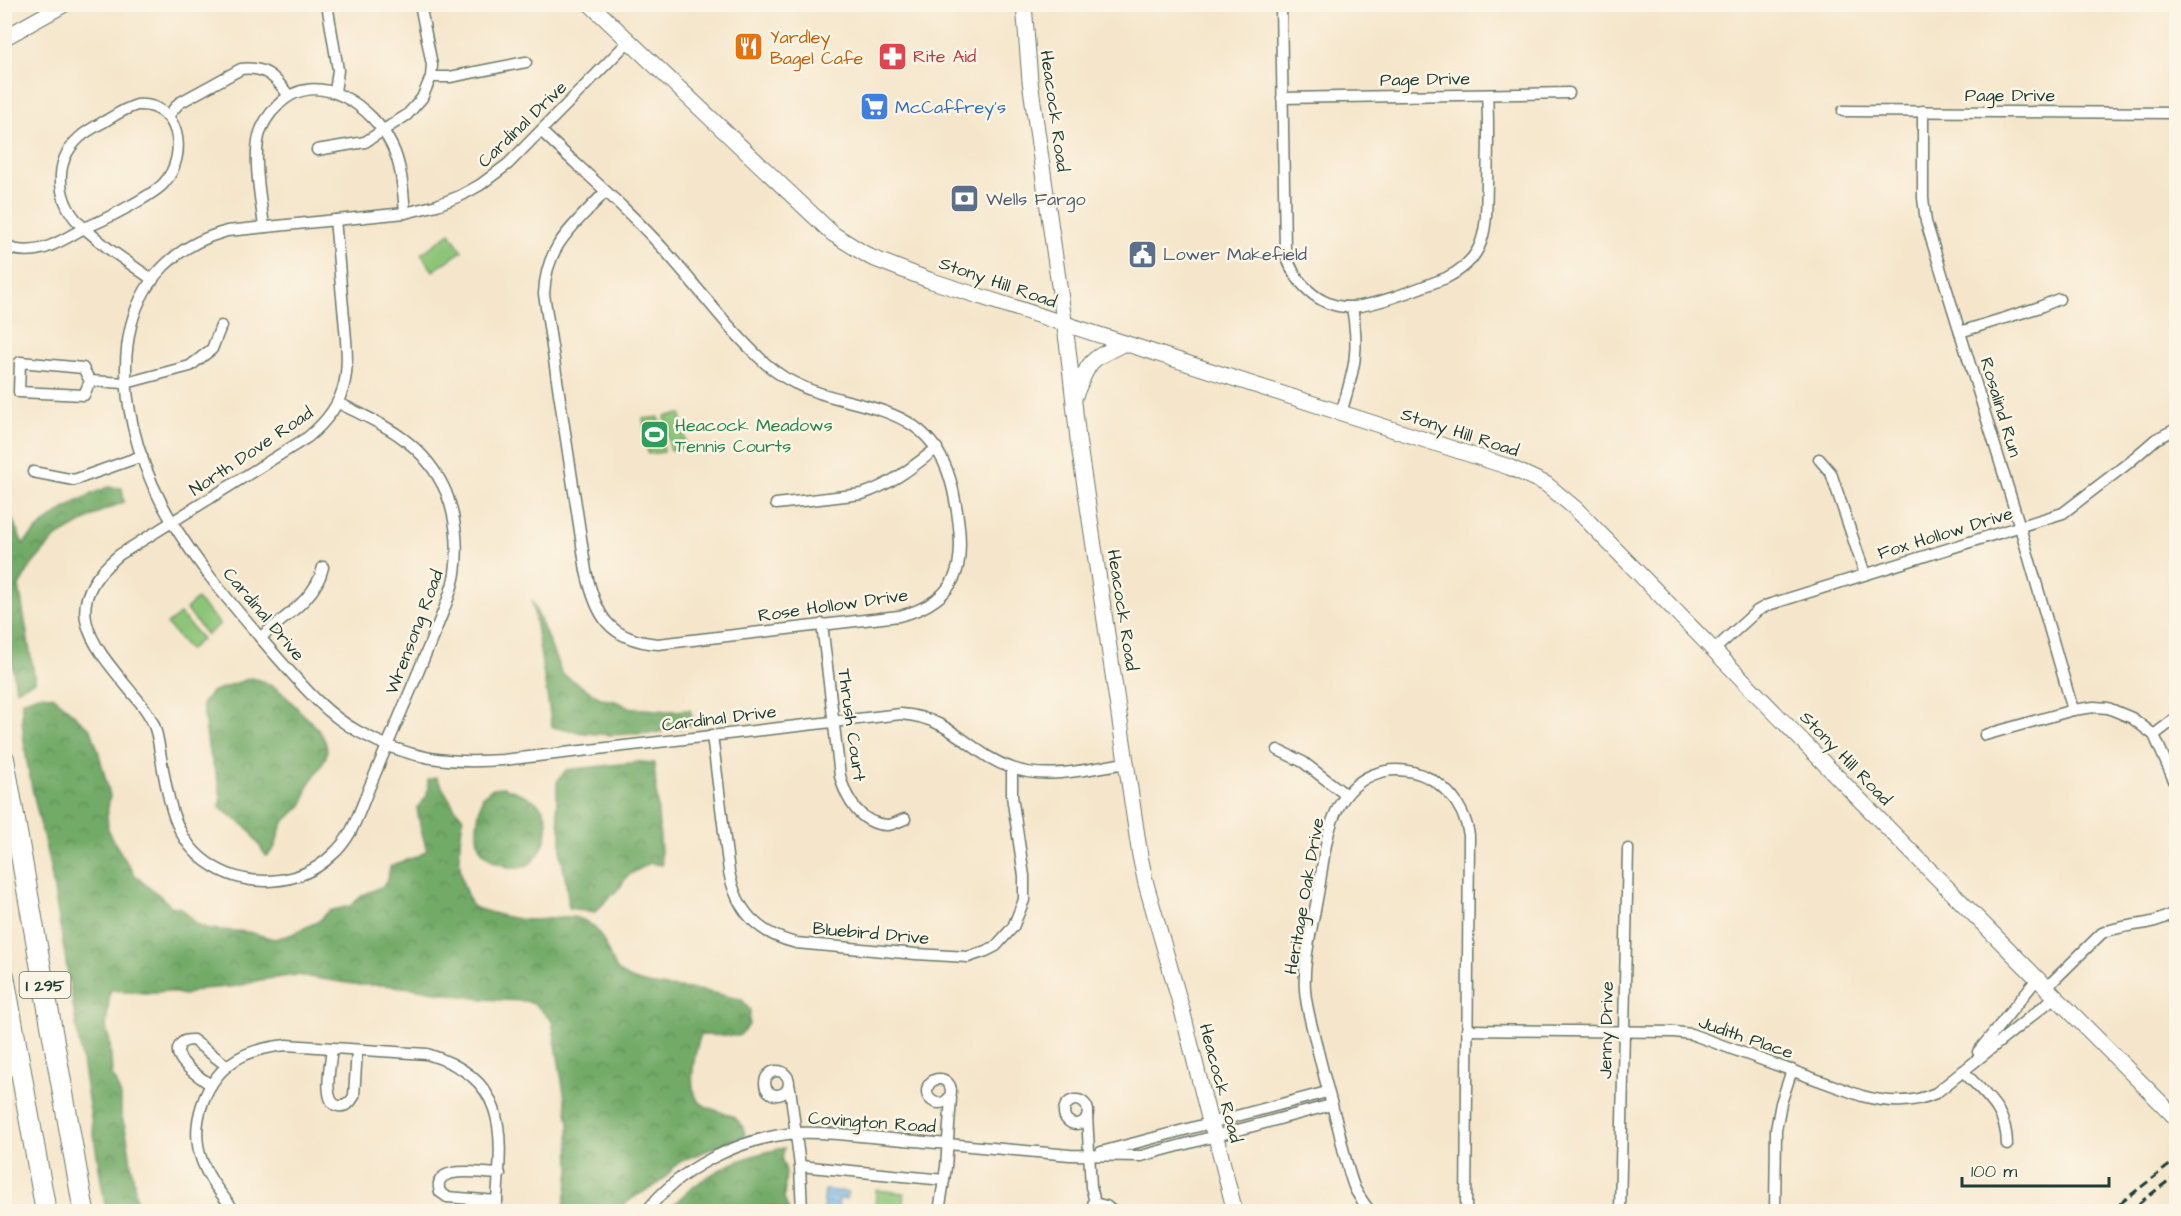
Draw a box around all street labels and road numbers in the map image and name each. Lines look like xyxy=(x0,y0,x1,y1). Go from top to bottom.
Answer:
street label: Heacock Road xyxy=(1034,49,1075,173)
street label: Page Drive xyxy=(1380,66,1471,94)
street label: Cardinal Drive xyxy=(472,75,573,173)
street label: Page Drive xyxy=(1965,83,2055,109)
street label: Stony Hill Road xyxy=(935,251,1060,315)
street label: Rosalind Run xyxy=(1973,354,2028,460)
street label: North Dove Road xyxy=(185,401,318,502)
street label: Stony Hill Road xyxy=(1397,402,1522,464)
street label: Fox Hollow Drive xyxy=(1874,501,2016,566)
street label: Heacock Road xyxy=(1101,548,1144,672)
street label: Cardinal Drive xyxy=(217,562,310,667)
street label: Wrensong Road xyxy=(379,566,451,698)
street label: Rose Hollow Drive xyxy=(757,583,910,628)
street label: Thrush Court xyxy=(831,667,872,784)
street label: Cardinal Drive xyxy=(660,699,778,738)
street label: Stony Hill Road xyxy=(1793,705,1897,812)
street label: Heritage Oak Drive xyxy=(1278,815,1332,977)
street label: Bluebird Drive xyxy=(812,916,931,951)
road number: I 295 xyxy=(20,972,70,998)
street label: Jenny Drive xyxy=(1593,981,1621,1079)
street label: Judith Place xyxy=(1695,1010,1797,1065)
street label: Heacock Road xyxy=(1193,1021,1248,1145)
street label: Covington Road xyxy=(807,1106,937,1140)

